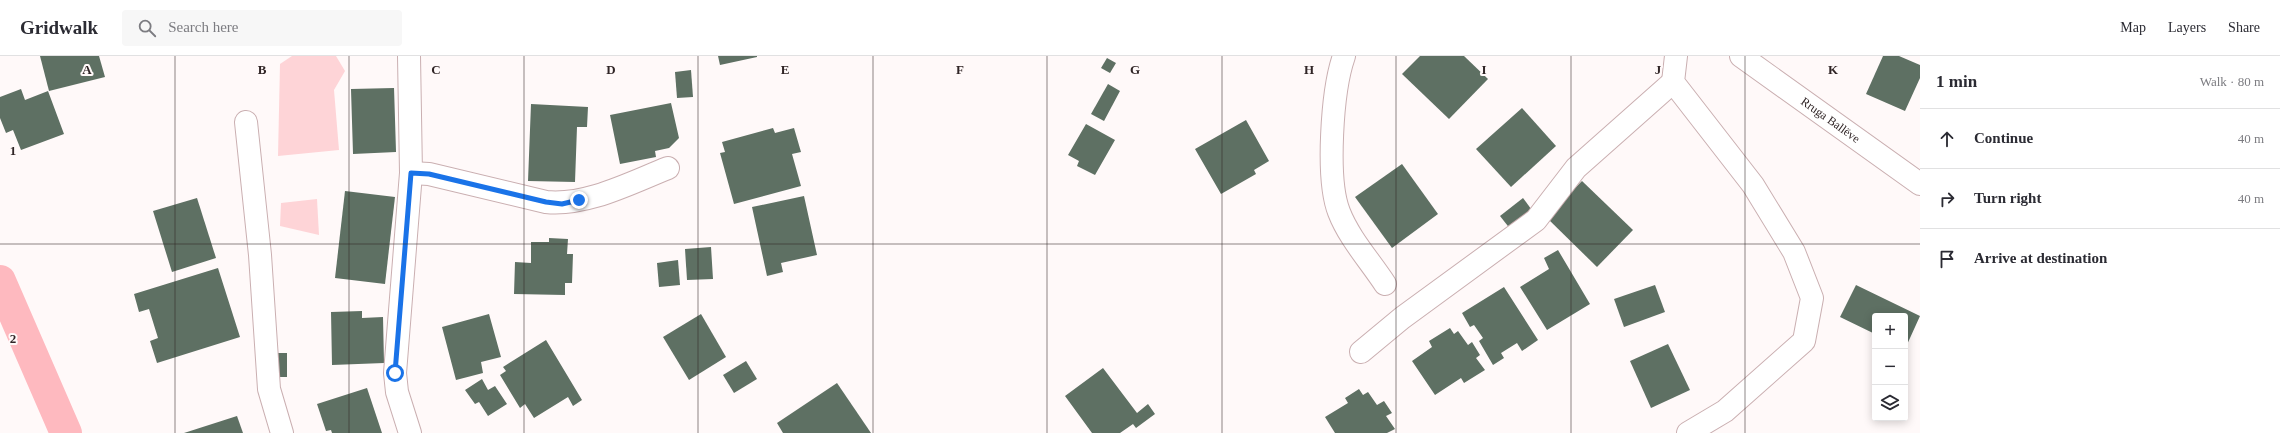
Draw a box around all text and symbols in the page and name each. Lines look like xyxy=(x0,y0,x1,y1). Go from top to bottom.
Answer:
search box xyxy=(122,10,402,46)
text: Gridwalk xyxy=(20,17,98,38)
icon: search xyxy=(136,17,158,39)
text: Search here xyxy=(168,19,239,35)
text: Map xyxy=(2120,20,2146,35)
text: Layers xyxy=(2168,20,2206,35)
text: Share xyxy=(2228,20,2260,35)
text: A xyxy=(82,62,92,77)
text: B xyxy=(258,62,267,77)
text: C xyxy=(431,62,441,77)
text: D xyxy=(606,62,616,77)
text: E xyxy=(781,62,789,77)
text: F xyxy=(956,62,964,77)
text: G xyxy=(1130,62,1140,77)
text: H xyxy=(1304,62,1314,77)
text: I xyxy=(1481,62,1487,77)
text: J xyxy=(1655,62,1662,77)
text: K xyxy=(1828,62,1839,77)
text: 1 min xyxy=(1936,72,1977,91)
text: Walk · 80 m xyxy=(2200,74,2264,89)
street label: Rruga Ballëve xyxy=(1798,94,1863,146)
icon: ahead xyxy=(1936,128,1958,150)
text: Continue xyxy=(1974,130,2033,146)
text: 40 m xyxy=(2238,131,2264,146)
text: 1 xyxy=(10,143,16,158)
icon: right xyxy=(1936,188,1958,210)
text: Turn right xyxy=(1974,190,2041,206)
route end xyxy=(570,191,588,209)
text: 40 m xyxy=(2238,191,2264,206)
icon: arrive xyxy=(1936,248,1958,270)
text: Arrive at destination xyxy=(1974,250,2107,266)
map controls xyxy=(1872,313,1908,421)
button: + xyxy=(1872,313,1908,349)
text: 2 xyxy=(10,331,16,346)
button: − xyxy=(1872,349,1908,385)
route start xyxy=(386,364,404,382)
button: layers xyxy=(1872,385,1908,421)

